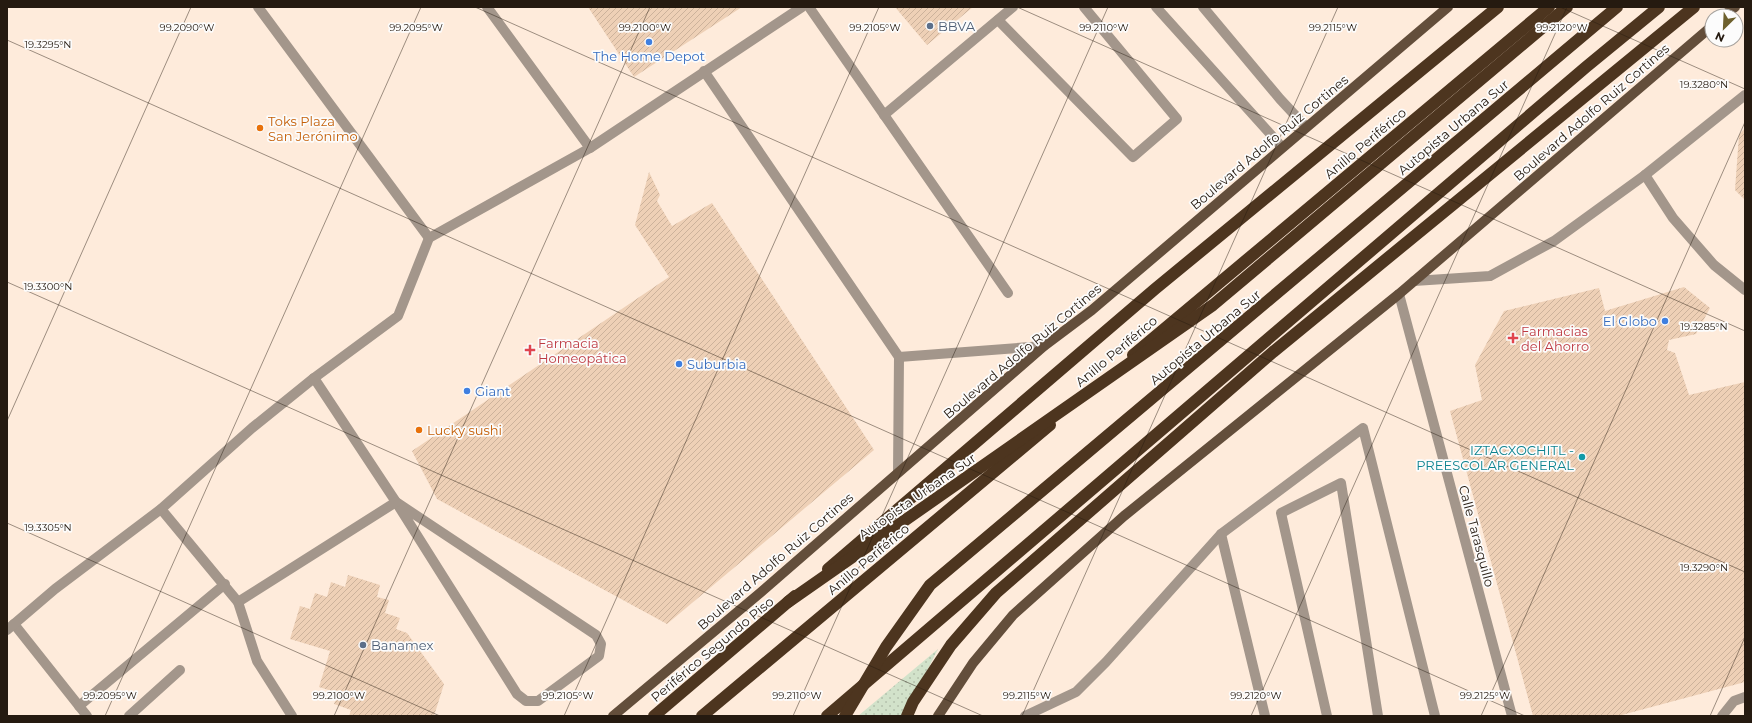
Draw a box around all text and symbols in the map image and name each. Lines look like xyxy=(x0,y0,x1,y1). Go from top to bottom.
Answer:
north arrow xyxy=(1704,8,1744,48)
place label: BBVA xyxy=(938,18,976,34)
text: 99.2090°W xyxy=(160,21,214,34)
text: 99.2095°W xyxy=(389,21,443,34)
text: 99.2100°W xyxy=(619,21,671,34)
text: 99.2105°W xyxy=(849,21,901,34)
marker: BBVA xyxy=(925,21,935,31)
text: 99.2110°W xyxy=(1079,21,1129,34)
text: 99.2115°W xyxy=(1309,21,1357,34)
text: 99.2120°W xyxy=(1536,21,1588,34)
text: N xyxy=(1713,29,1727,45)
marker: The Home Depot xyxy=(644,37,654,47)
text: 19.3295°N xyxy=(25,38,72,51)
street label: Boulevard Adolfo Ruiz Cortines xyxy=(1510,40,1672,184)
place label: The Home Depot xyxy=(593,48,705,64)
street label: Boulevard Adolfo Ruiz Cortines xyxy=(1187,71,1351,213)
street label: Autopista Urbana Sur xyxy=(1394,76,1512,178)
text: 19.3280°N xyxy=(1680,78,1728,91)
street label: Anillo Periférico xyxy=(1321,104,1409,182)
place label: Toks Plaza San Jerónimo xyxy=(268,113,358,144)
marker: Toks Plaza San Jerónimo xyxy=(255,123,265,133)
text: 19.3300°N xyxy=(24,280,72,293)
street label: Boulevard Adolfo Ruiz Cortines xyxy=(940,280,1104,422)
street label: Autopista Urbana Sur xyxy=(1146,286,1264,388)
street label: Anillo Periférico xyxy=(1072,312,1160,390)
place label: El Globo xyxy=(1603,313,1657,329)
marker: El Globo xyxy=(1660,316,1670,326)
text: 19.3285°N xyxy=(1680,320,1728,333)
place label: Farmacias del Ahorro xyxy=(1521,323,1589,354)
marker: Farmacias del Ahorro xyxy=(1508,333,1518,343)
place label: Farmacia Homeopática xyxy=(538,335,627,366)
marker: Farmacia Homeopática xyxy=(525,345,535,355)
place label: Suburbia xyxy=(687,356,746,372)
marker: Suburbia xyxy=(674,359,684,369)
place label: Giant xyxy=(475,383,510,399)
marker: Giant xyxy=(462,386,472,396)
place label: Lucky sushi xyxy=(427,422,502,438)
marker: Lucky sushi xyxy=(414,425,424,435)
place label: IZTACXOCHITL - PREESCOLAR GENERAL xyxy=(1416,442,1574,473)
street label: Autopista Urbana Sur xyxy=(855,449,979,543)
marker: IZTACXOCHITL - PREESCOLAR GENERAL xyxy=(1577,452,1587,462)
street label: Calle Tarasquillo xyxy=(1456,483,1498,589)
street label: Boulevard Adolfo Ruiz Cortines xyxy=(694,489,856,633)
street label: Anillo Periférico xyxy=(824,520,912,598)
text: 19.3305°N xyxy=(24,521,72,534)
text: 19.3290°N xyxy=(1680,561,1728,574)
street label: Periférico Segundo Piso xyxy=(647,593,777,705)
place label: Banamex xyxy=(371,637,433,653)
marker: Banamex xyxy=(358,640,368,650)
text: 99.2095°W xyxy=(83,689,137,702)
text: 99.2100°W xyxy=(313,689,365,702)
text: 99.2105°W xyxy=(542,689,594,702)
text: 99.2110°W xyxy=(772,689,822,702)
text: 99.2115°W xyxy=(1003,689,1051,702)
text: 99.2120°W xyxy=(1230,689,1282,702)
text: 99.2125°W xyxy=(1460,689,1510,702)

